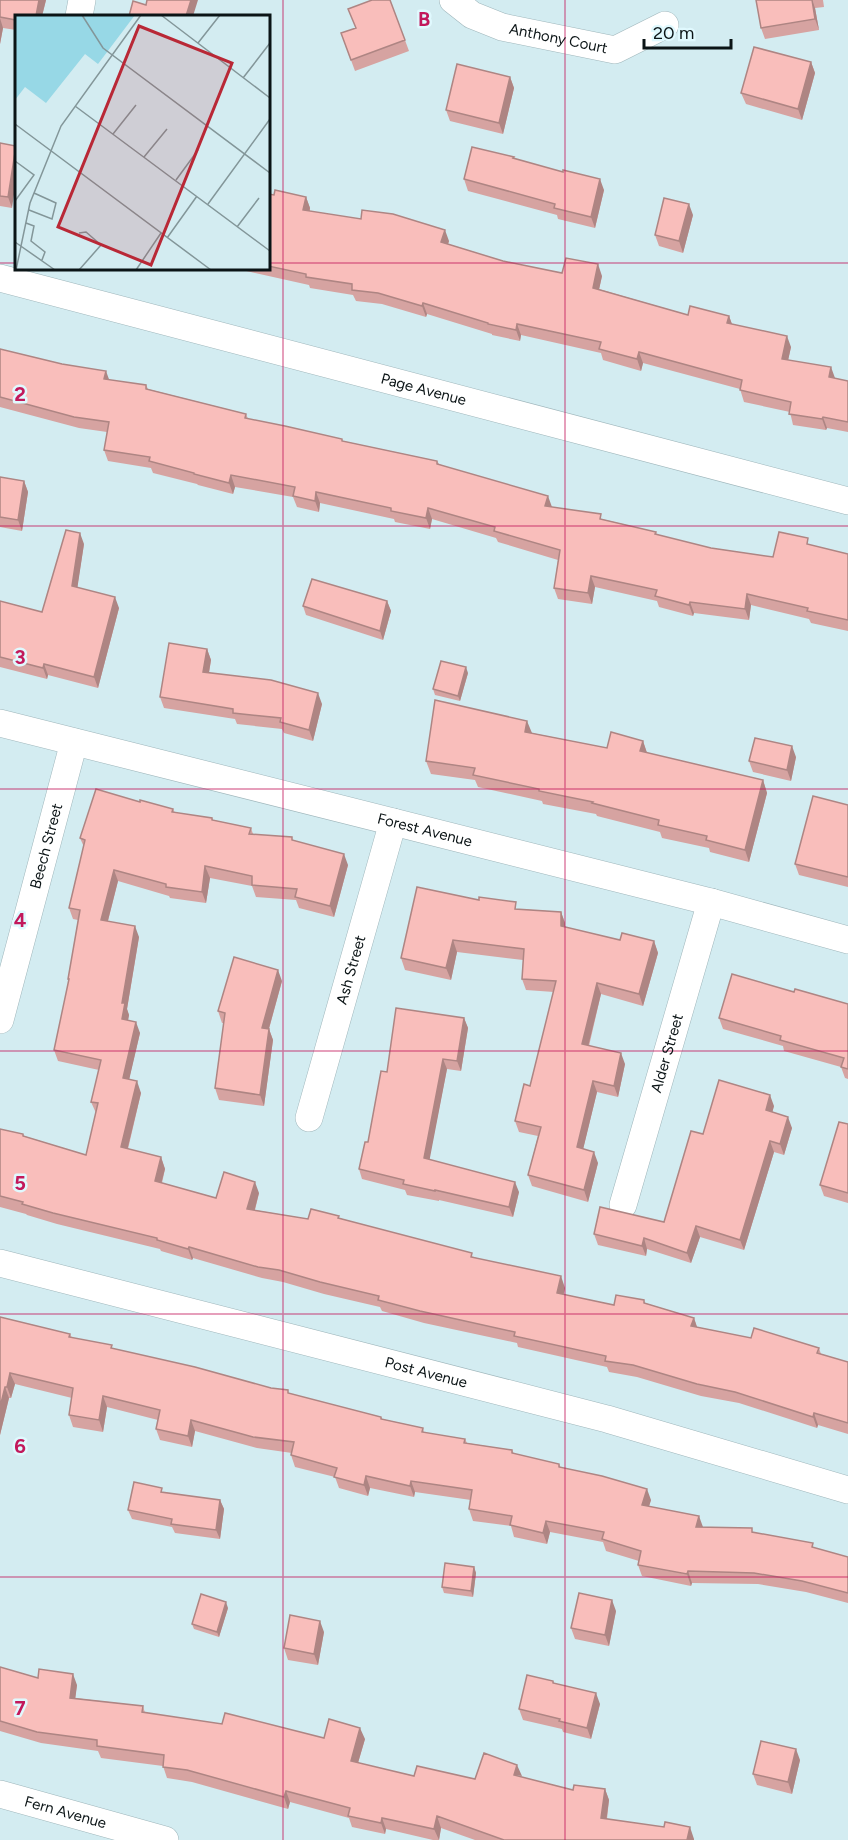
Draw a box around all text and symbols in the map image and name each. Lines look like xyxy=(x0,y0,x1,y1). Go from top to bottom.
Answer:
text: B xyxy=(418,7,430,31)
scale bar xyxy=(644,12,731,50)
inset map xyxy=(15,15,270,270)
street label: Anthony Court xyxy=(508,20,609,57)
text: 20 m xyxy=(653,22,694,44)
street label: Page Avenue xyxy=(379,370,468,409)
text: 2 xyxy=(14,382,26,406)
text: 3 xyxy=(14,645,26,669)
street label: Beech Street xyxy=(26,801,66,891)
street label: Forest Avenue xyxy=(375,809,474,851)
text: 4 xyxy=(14,908,27,932)
street label: Ash Street xyxy=(333,933,370,1007)
street label: Alder Street xyxy=(647,1011,687,1095)
text: 5 xyxy=(14,1171,26,1195)
street label: Post Avenue xyxy=(383,1353,469,1392)
text: 6 xyxy=(14,1434,26,1458)
text: 7 xyxy=(14,1696,26,1720)
street label: Fern Avenue xyxy=(23,1792,108,1832)

